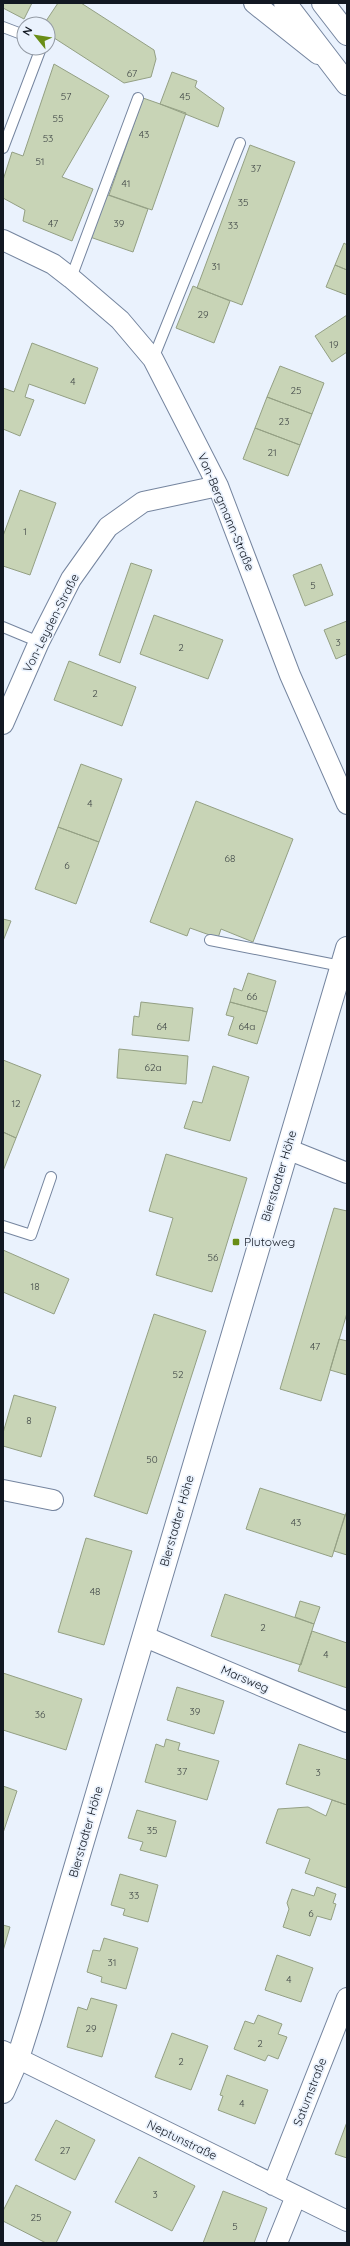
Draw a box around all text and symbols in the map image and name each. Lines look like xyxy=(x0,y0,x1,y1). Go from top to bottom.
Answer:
north arrow xyxy=(16,16,56,56)
text: N xyxy=(19,24,35,38)
house number: 67 xyxy=(127,67,137,80)
house number: 57 xyxy=(61,90,71,103)
house number: 45 xyxy=(180,90,190,103)
house number: 55 xyxy=(53,112,63,125)
house number: 43 xyxy=(139,128,149,141)
house number: 53 xyxy=(43,132,53,145)
house number: 51 xyxy=(35,155,45,168)
house number: 37 xyxy=(251,162,261,175)
house number: 41 xyxy=(122,177,130,190)
house number: 35 xyxy=(238,196,248,209)
house number: 47 xyxy=(48,217,58,230)
house number: 39 xyxy=(114,217,125,230)
house number: 33 xyxy=(228,219,238,232)
house number: 31 xyxy=(212,260,220,273)
house number: 29 xyxy=(197,308,209,321)
house number: 19 xyxy=(329,338,339,351)
house number: 4 xyxy=(70,375,76,388)
house number: 25 xyxy=(291,384,302,397)
house number: 23 xyxy=(279,415,289,428)
house number: 21 xyxy=(267,446,277,459)
street label: Von-Bergmann-Straße xyxy=(195,451,258,573)
house number: 1 xyxy=(23,525,27,538)
street label: Von-Leyden-Straße xyxy=(19,571,82,675)
house number: 5 xyxy=(310,579,316,592)
house number: 3 xyxy=(335,636,341,649)
house number: 2 xyxy=(178,641,184,654)
house number: 2 xyxy=(92,687,98,700)
house number: 4 xyxy=(87,797,93,810)
house number: 68 xyxy=(225,852,235,865)
house number: 6 xyxy=(64,859,70,872)
house number: 66 xyxy=(247,990,258,1003)
house number: 64 xyxy=(157,1020,167,1033)
house number: 64a xyxy=(239,1020,255,1033)
house number: 62a xyxy=(145,1061,161,1074)
house number: 12 xyxy=(11,1097,21,1110)
street label: Bierstadter Höhe xyxy=(258,1128,300,1223)
place label: Plutoweg xyxy=(244,1234,295,1249)
marker: Plutoweg xyxy=(231,1237,241,1247)
house number: 56 xyxy=(208,1251,219,1264)
house number: 18 xyxy=(30,1280,40,1293)
house number: 47 xyxy=(310,1340,320,1353)
house number: 52 xyxy=(173,1368,184,1381)
house number: 8 xyxy=(26,1414,32,1427)
house number: 50 xyxy=(146,1453,158,1466)
street label: Bierstadter Höhe xyxy=(156,1473,197,1568)
house number: 43 xyxy=(291,1516,301,1529)
house number: 48 xyxy=(90,1585,100,1598)
house number: 2 xyxy=(260,1621,266,1634)
house number: 4 xyxy=(323,1648,329,1661)
street label: Marsweg xyxy=(219,1662,271,1695)
house number: 39 xyxy=(190,1705,201,1718)
house number: 36 xyxy=(35,1708,46,1721)
house number: 37 xyxy=(177,1765,187,1778)
house number: 3 xyxy=(315,1766,321,1779)
street label: Bierstadter Höhe xyxy=(65,1784,106,1879)
house number: 35 xyxy=(147,1824,157,1837)
house number: 33 xyxy=(129,1889,139,1902)
house number: 6 xyxy=(308,1907,314,1920)
house number: 31 xyxy=(108,1956,116,1969)
house number: 4 xyxy=(286,1973,292,1986)
house number: 29 xyxy=(85,2022,97,2035)
house number: 2 xyxy=(257,2037,263,2050)
house number: 2 xyxy=(178,2055,184,2068)
street label: Saturnstraße xyxy=(290,2055,330,2128)
house number: 4 xyxy=(239,2097,245,2110)
street label: Neptunstraße xyxy=(145,2116,220,2163)
house number: 27 xyxy=(60,2144,70,2157)
house number: 3 xyxy=(152,2188,158,2201)
house number: 25 xyxy=(31,2211,42,2224)
house number: 5 xyxy=(232,2220,238,2233)

